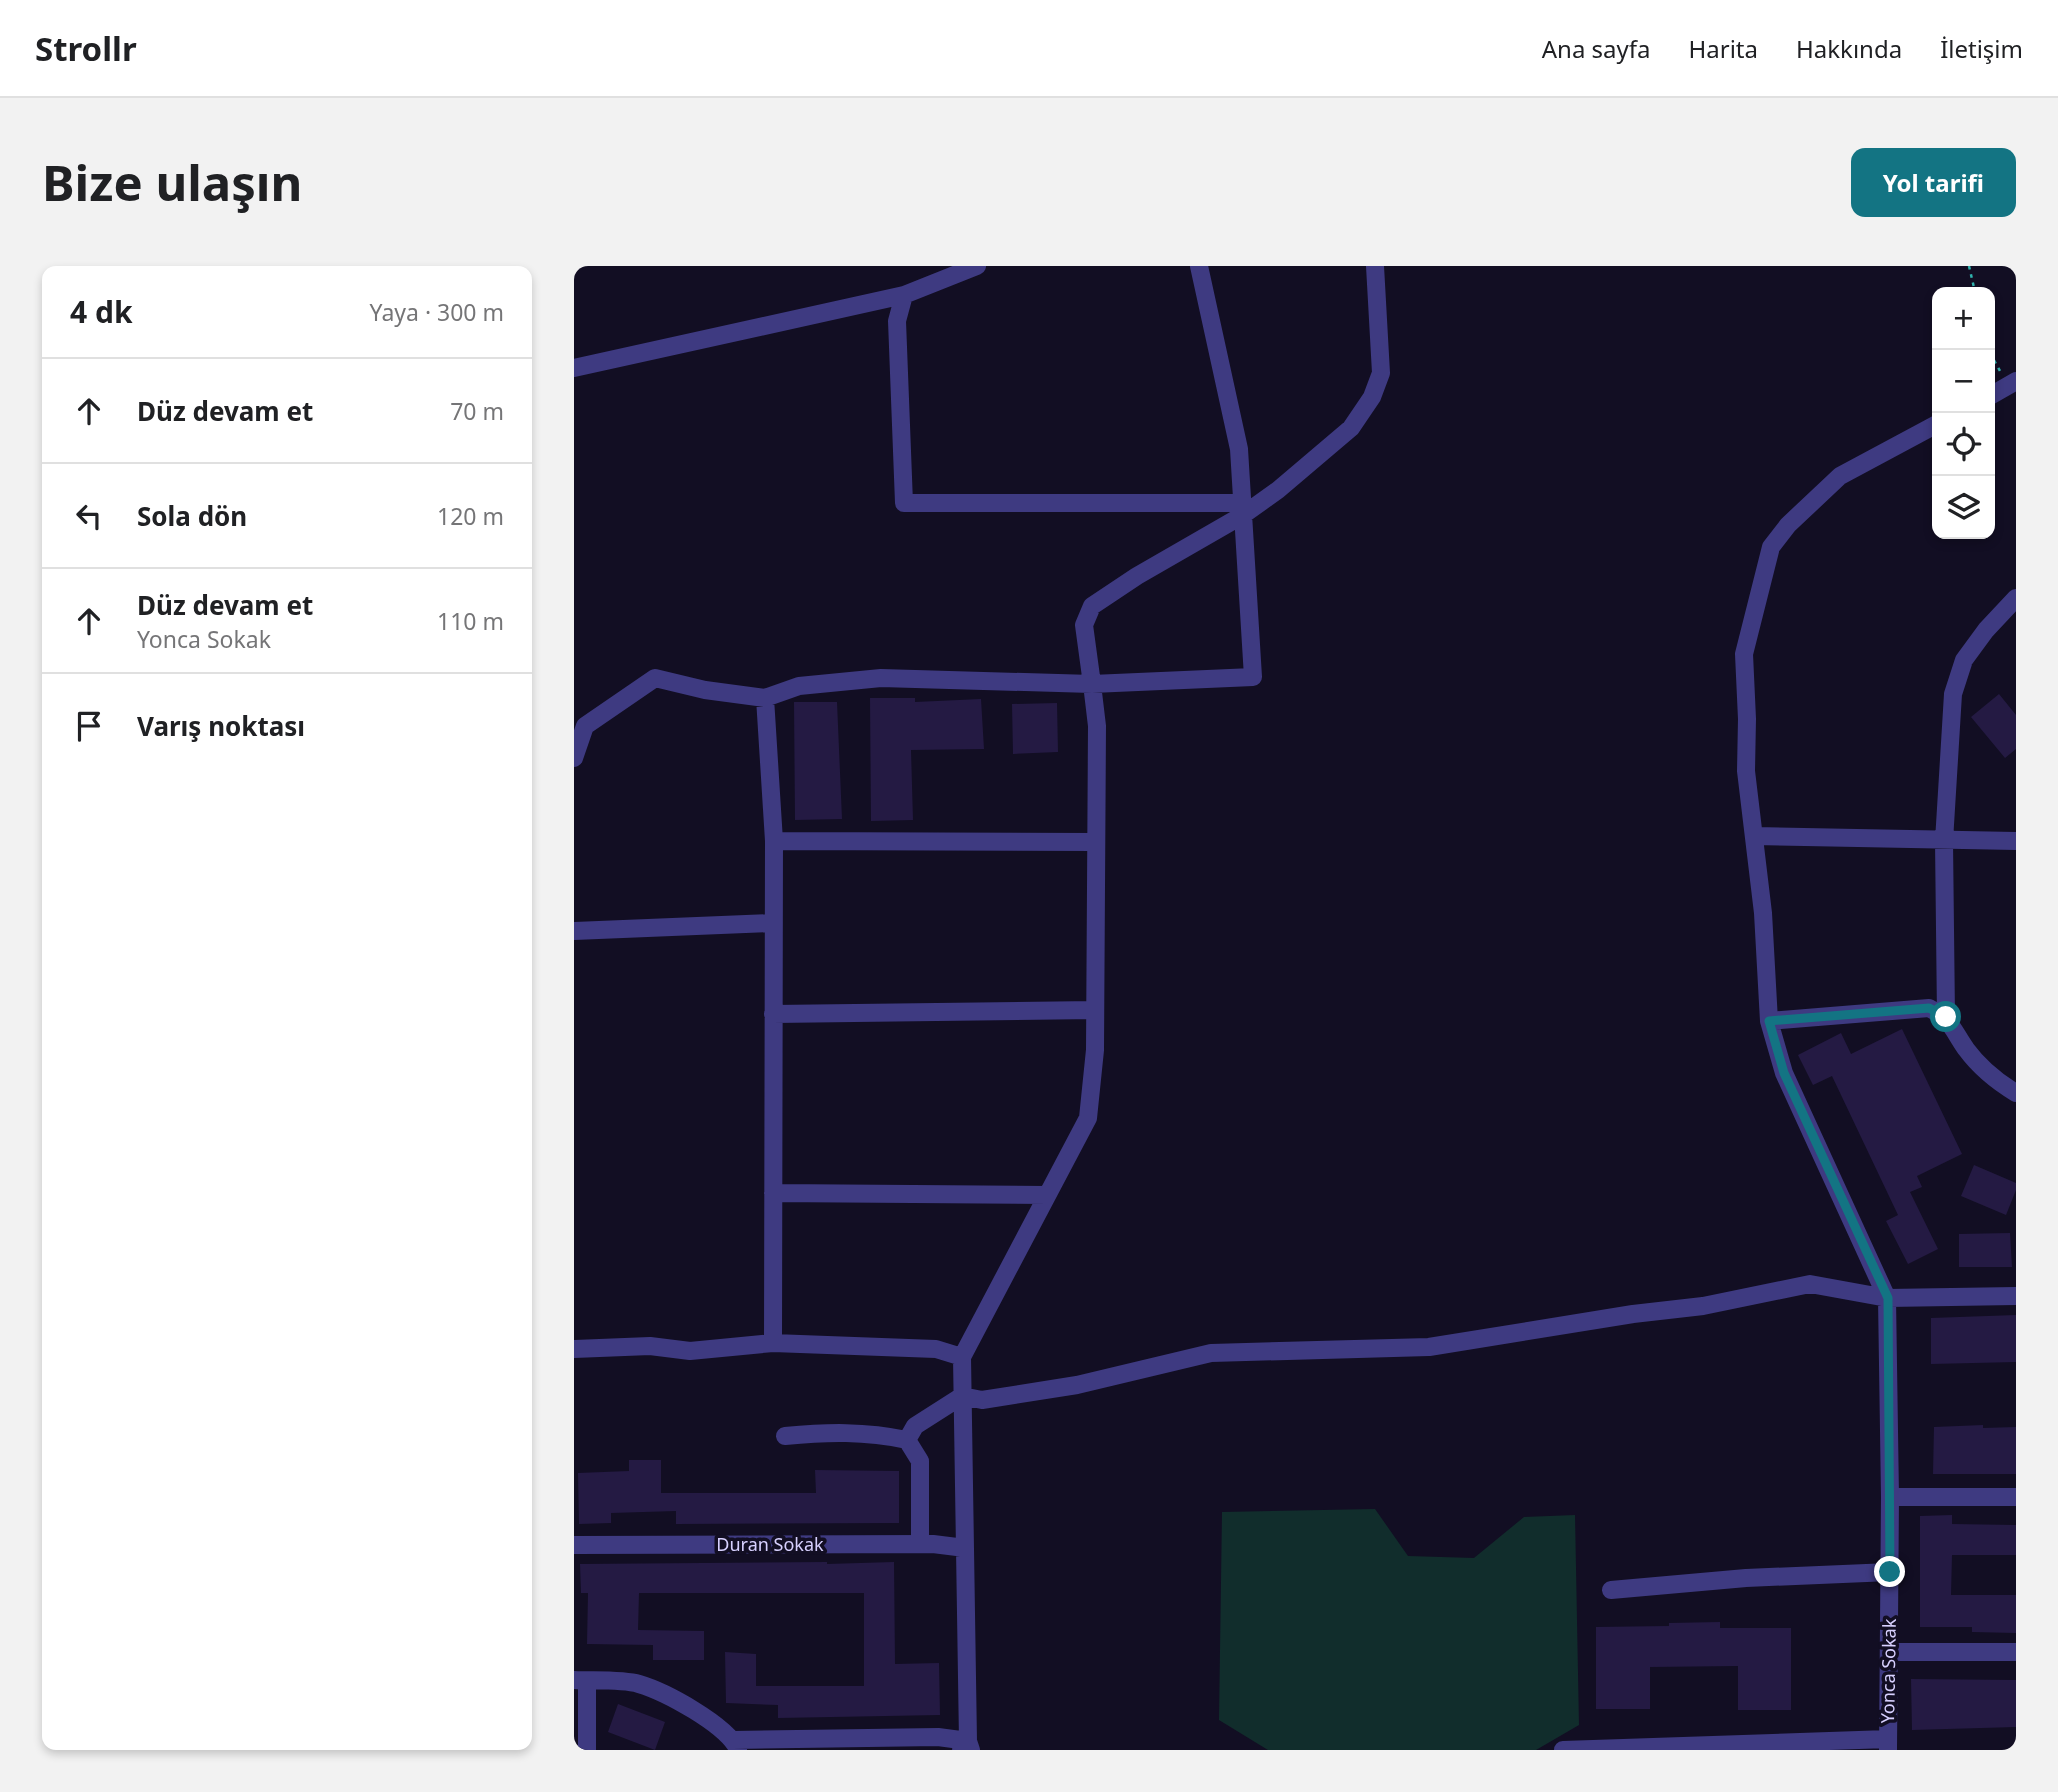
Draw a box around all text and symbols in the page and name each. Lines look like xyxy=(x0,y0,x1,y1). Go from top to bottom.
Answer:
text: Strollr xyxy=(35,26,137,71)
text: Ana sayfa xyxy=(1542,32,1651,65)
text: Harita xyxy=(1689,32,1758,65)
text: Hakkında xyxy=(1796,32,1902,65)
text: İletişim xyxy=(1940,32,2023,65)
button: Yol tarifi xyxy=(1851,148,2016,217)
text: Bize ulaşın xyxy=(42,149,302,215)
map controls xyxy=(1932,287,1995,539)
button: + xyxy=(1932,287,1995,350)
text: 4 dk xyxy=(70,291,133,332)
text: Yaya · 300 m xyxy=(370,296,504,328)
button: − xyxy=(1932,350,1995,413)
icon: ahead xyxy=(70,392,108,430)
text: Düz devam et xyxy=(137,393,313,429)
text: 70 m xyxy=(450,395,504,427)
button: locate xyxy=(1932,413,1995,476)
button: layers xyxy=(1932,476,1995,539)
icon: left xyxy=(70,497,108,535)
text: Sola dön xyxy=(137,498,247,534)
text: 120 m xyxy=(437,500,504,532)
text: Düz devam et xyxy=(137,587,313,623)
icon: ahead xyxy=(70,602,108,640)
text: 110 m xyxy=(437,605,504,637)
text: Yonca Sokak xyxy=(137,623,271,655)
icon: arrive xyxy=(70,707,108,745)
text: Varış noktası xyxy=(137,708,305,744)
route start xyxy=(1930,1001,1961,1032)
street label: Duran Sokak xyxy=(716,1532,824,1556)
route end xyxy=(1874,1556,1905,1587)
street label: Yonca Sokak xyxy=(1875,1618,1901,1724)

